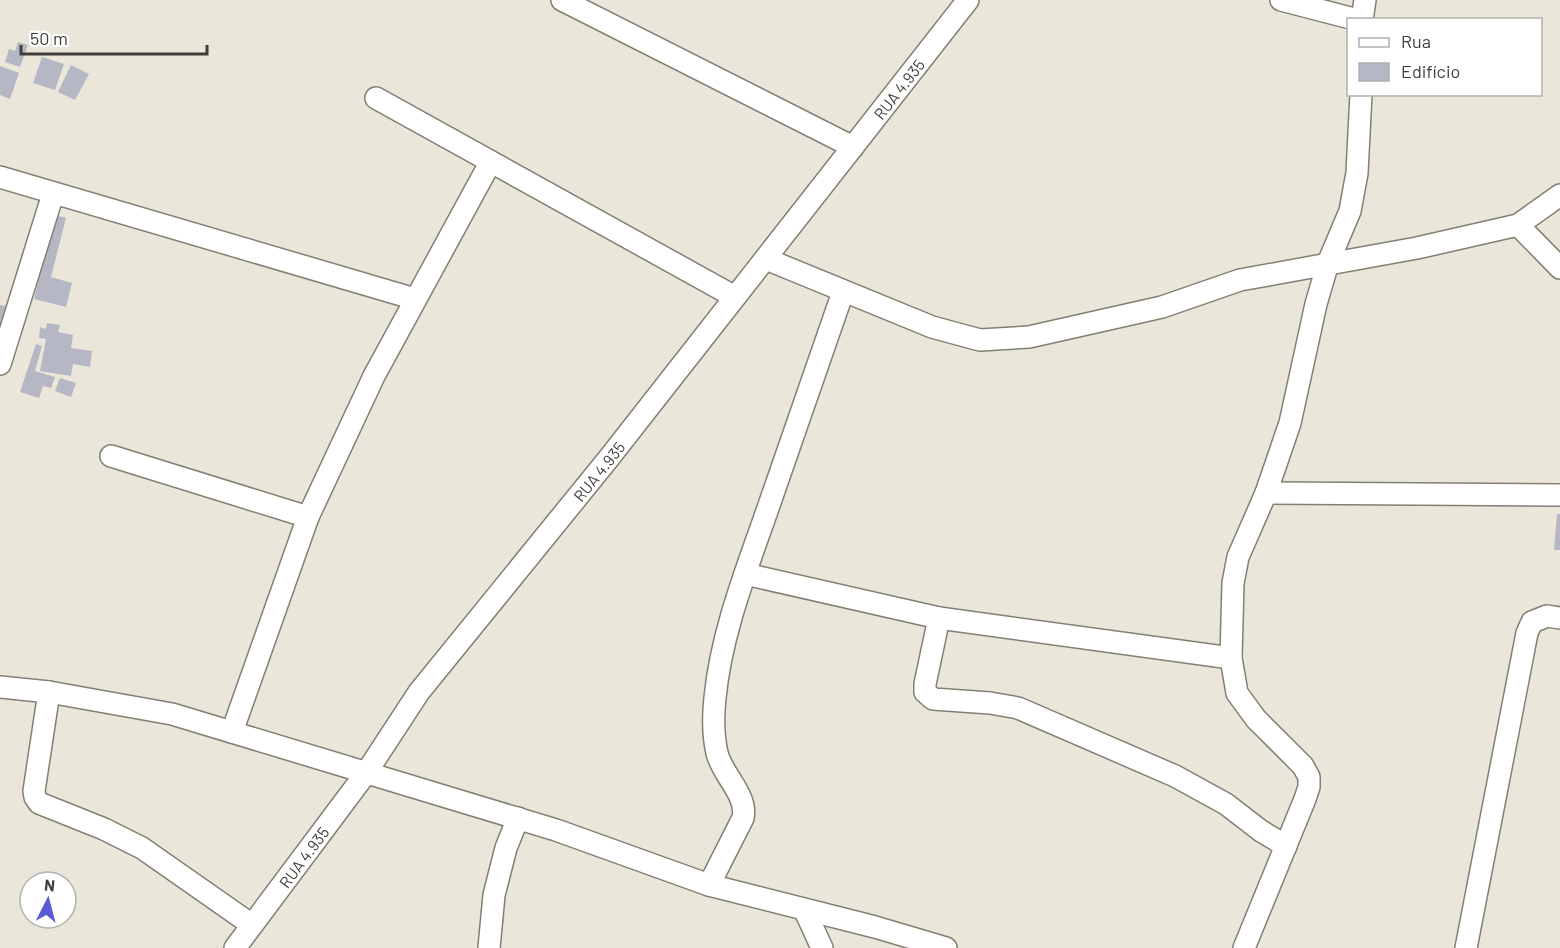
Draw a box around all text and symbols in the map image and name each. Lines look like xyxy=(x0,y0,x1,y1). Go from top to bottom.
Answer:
scale bar xyxy=(21,18,207,56)
legend xyxy=(1347,18,1542,96)
text: 50 m xyxy=(30,27,68,49)
text: Rua xyxy=(1401,30,1431,52)
street label: RUA 4.935 xyxy=(869,55,928,123)
text: Edifício xyxy=(1401,60,1460,82)
street label: RUA 4.935 xyxy=(569,437,628,505)
street label: RUA 4.935 xyxy=(274,823,332,891)
north arrow xyxy=(18,870,78,930)
text: N xyxy=(43,875,56,895)

